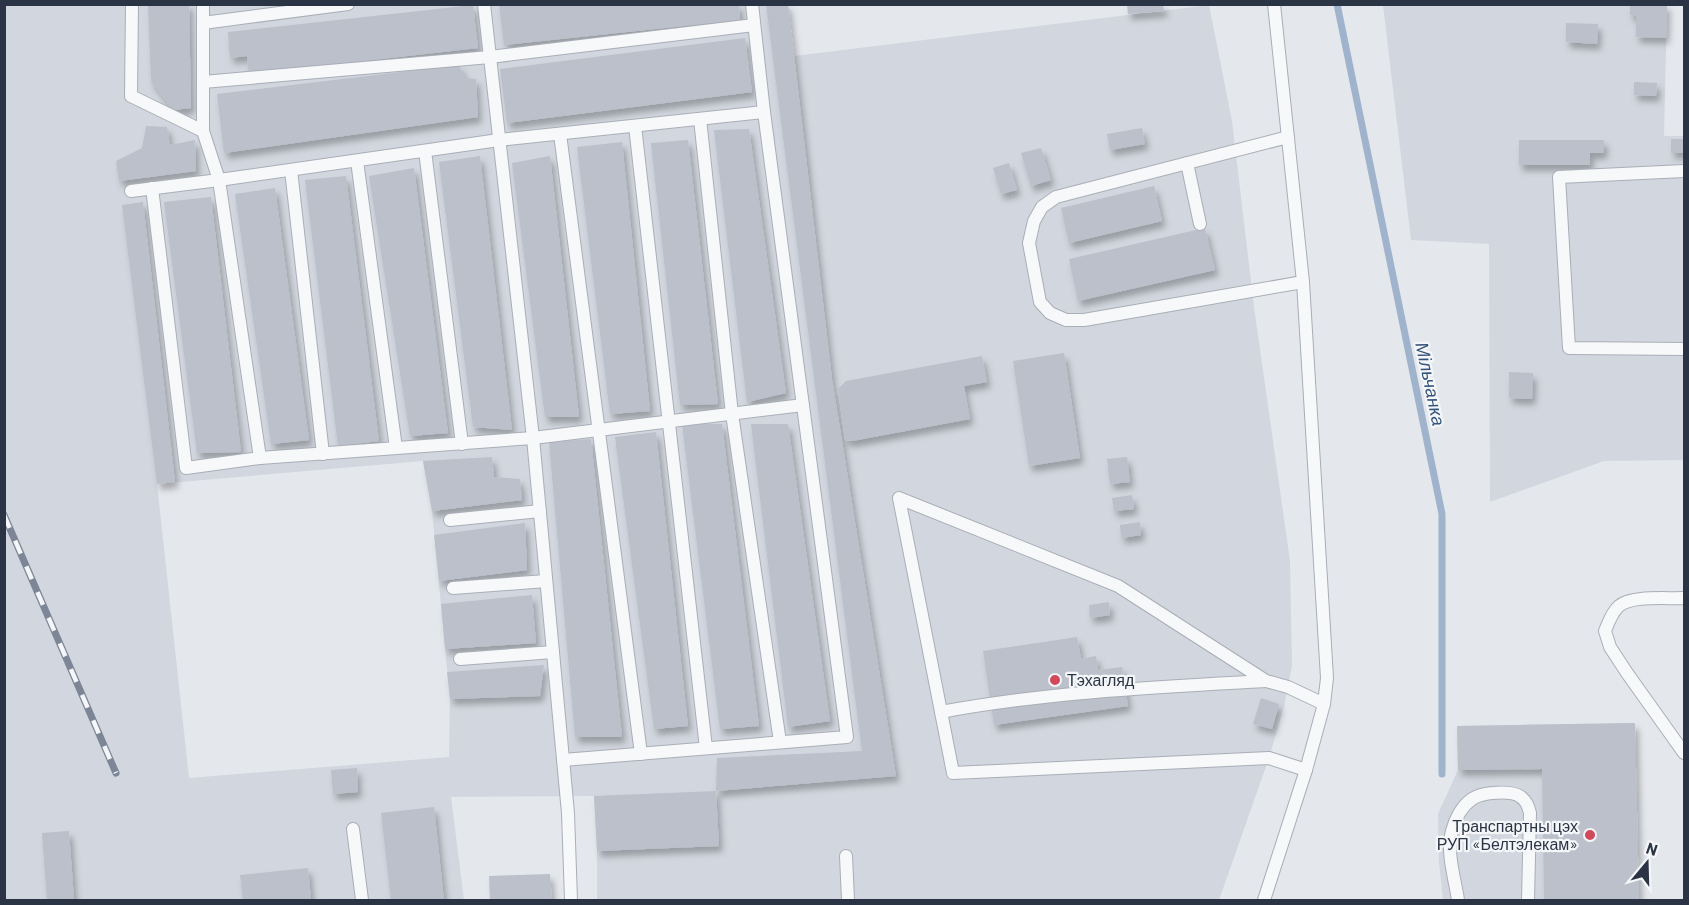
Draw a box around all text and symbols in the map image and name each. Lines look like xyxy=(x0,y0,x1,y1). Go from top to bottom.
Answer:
water label: Мільчанка xyxy=(1411,340,1451,428)
place label: Тэхагляд xyxy=(1067,670,1135,689)
marker: Тэхагляд xyxy=(1048,673,1062,687)
place label: Транспартны цэх РУП «Белтэлекам» xyxy=(1437,816,1578,853)
marker: Транспартны цэх РУП «Белтэлекам» xyxy=(1583,828,1597,842)
north arrow xyxy=(1617,833,1677,893)
text: N xyxy=(1644,838,1660,859)

